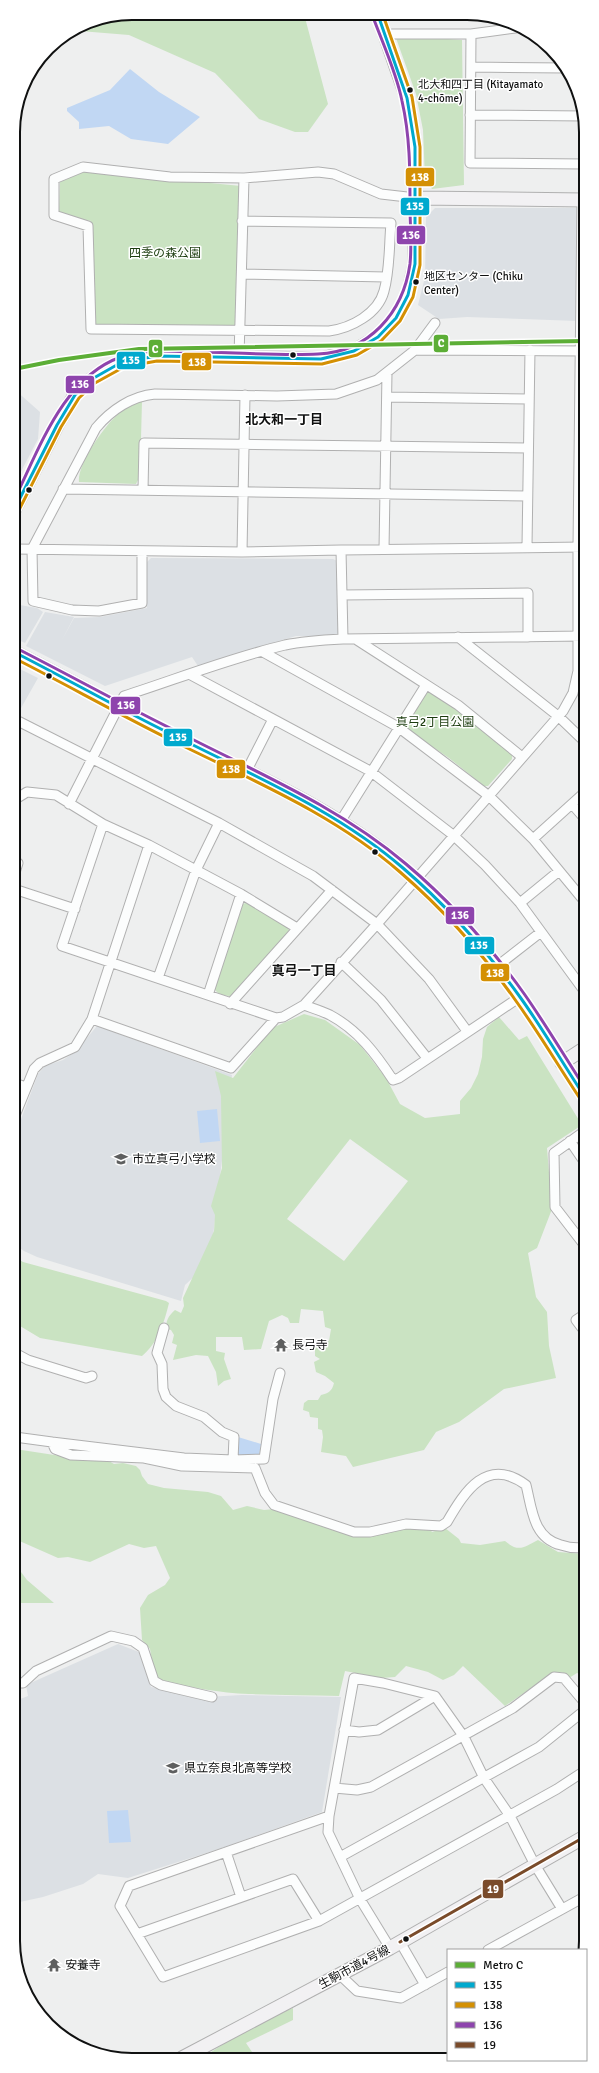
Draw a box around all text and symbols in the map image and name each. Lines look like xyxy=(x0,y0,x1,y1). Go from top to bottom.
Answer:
place label: 北大和四丁目 (Kitayamato 4-chōme) xyxy=(418,78,543,105)
marker: 北大和四丁目 (Kitayamato 4-chōme) xyxy=(405,85,415,95)
line badge: 138 xyxy=(405,167,435,187)
text: 138 xyxy=(411,171,429,184)
line badge: 135 xyxy=(400,197,430,216)
text: 135 xyxy=(406,200,424,213)
line badge: 136 xyxy=(396,225,426,245)
text: 136 xyxy=(402,229,420,242)
park label: 四季の森公園 xyxy=(129,246,201,261)
place label: 地区センター (Chiku Center) xyxy=(424,270,523,297)
marker: 地区センター (Chiku Center) xyxy=(411,277,421,287)
line badge: C xyxy=(433,334,449,353)
text: C xyxy=(438,337,445,350)
line badge: C xyxy=(148,339,163,358)
text: C xyxy=(152,343,159,356)
unlabelled marker xyxy=(288,350,298,360)
line badge: 135 xyxy=(116,351,146,370)
line badge: 138 xyxy=(181,352,212,371)
text: 135 xyxy=(122,354,140,367)
text: 138 xyxy=(188,356,206,369)
line badge: 136 xyxy=(65,375,95,394)
text: 136 xyxy=(71,378,89,391)
district label: 北大和一丁目 xyxy=(245,412,323,428)
unlabelled marker xyxy=(24,485,34,495)
unlabelled marker xyxy=(44,671,54,681)
line badge: 136 xyxy=(110,696,141,715)
text: 136 xyxy=(117,699,135,712)
park label: 真弓2丁目公園 xyxy=(396,715,474,730)
line badge: 135 xyxy=(163,728,193,747)
text: 135 xyxy=(169,731,187,744)
line badge: 138 xyxy=(216,759,246,779)
text: 138 xyxy=(222,763,240,776)
unlabelled marker xyxy=(370,847,380,857)
line badge: 136 xyxy=(445,906,475,925)
text: 136 xyxy=(451,909,469,922)
line badge: 135 xyxy=(464,936,495,955)
text: 135 xyxy=(470,939,488,952)
district label: 真弓一丁目 xyxy=(271,963,337,979)
line badge: 138 xyxy=(480,963,510,982)
text: 138 xyxy=(486,967,504,980)
school or university icon: 市立真弓小学校 xyxy=(113,1151,129,1167)
place label: 市立真弓小学校 xyxy=(132,1152,216,1167)
temple icon: 長弓寺 xyxy=(273,1337,289,1353)
place label: 長弓寺 xyxy=(292,1338,328,1353)
school or university icon: 県立奈良北高等学校 xyxy=(165,1760,181,1776)
place label: 県立奈良北高等学校 xyxy=(184,1761,292,1776)
line badge: 19 xyxy=(482,1879,504,1899)
text: 19 xyxy=(487,1883,499,1896)
unlabelled marker xyxy=(401,1934,411,1944)
street label: 生駒市道4号線 xyxy=(316,1942,392,1992)
legend xyxy=(447,1949,587,2061)
temple icon: 安養寺 xyxy=(46,1957,62,1973)
place label: 安養寺 xyxy=(65,1958,101,1973)
text: Metro C xyxy=(483,1958,523,1973)
text: 135 xyxy=(483,1978,502,1993)
text: 138 xyxy=(483,1998,502,2013)
text: 136 xyxy=(483,2018,502,2033)
text: 19 xyxy=(483,2038,496,2053)

